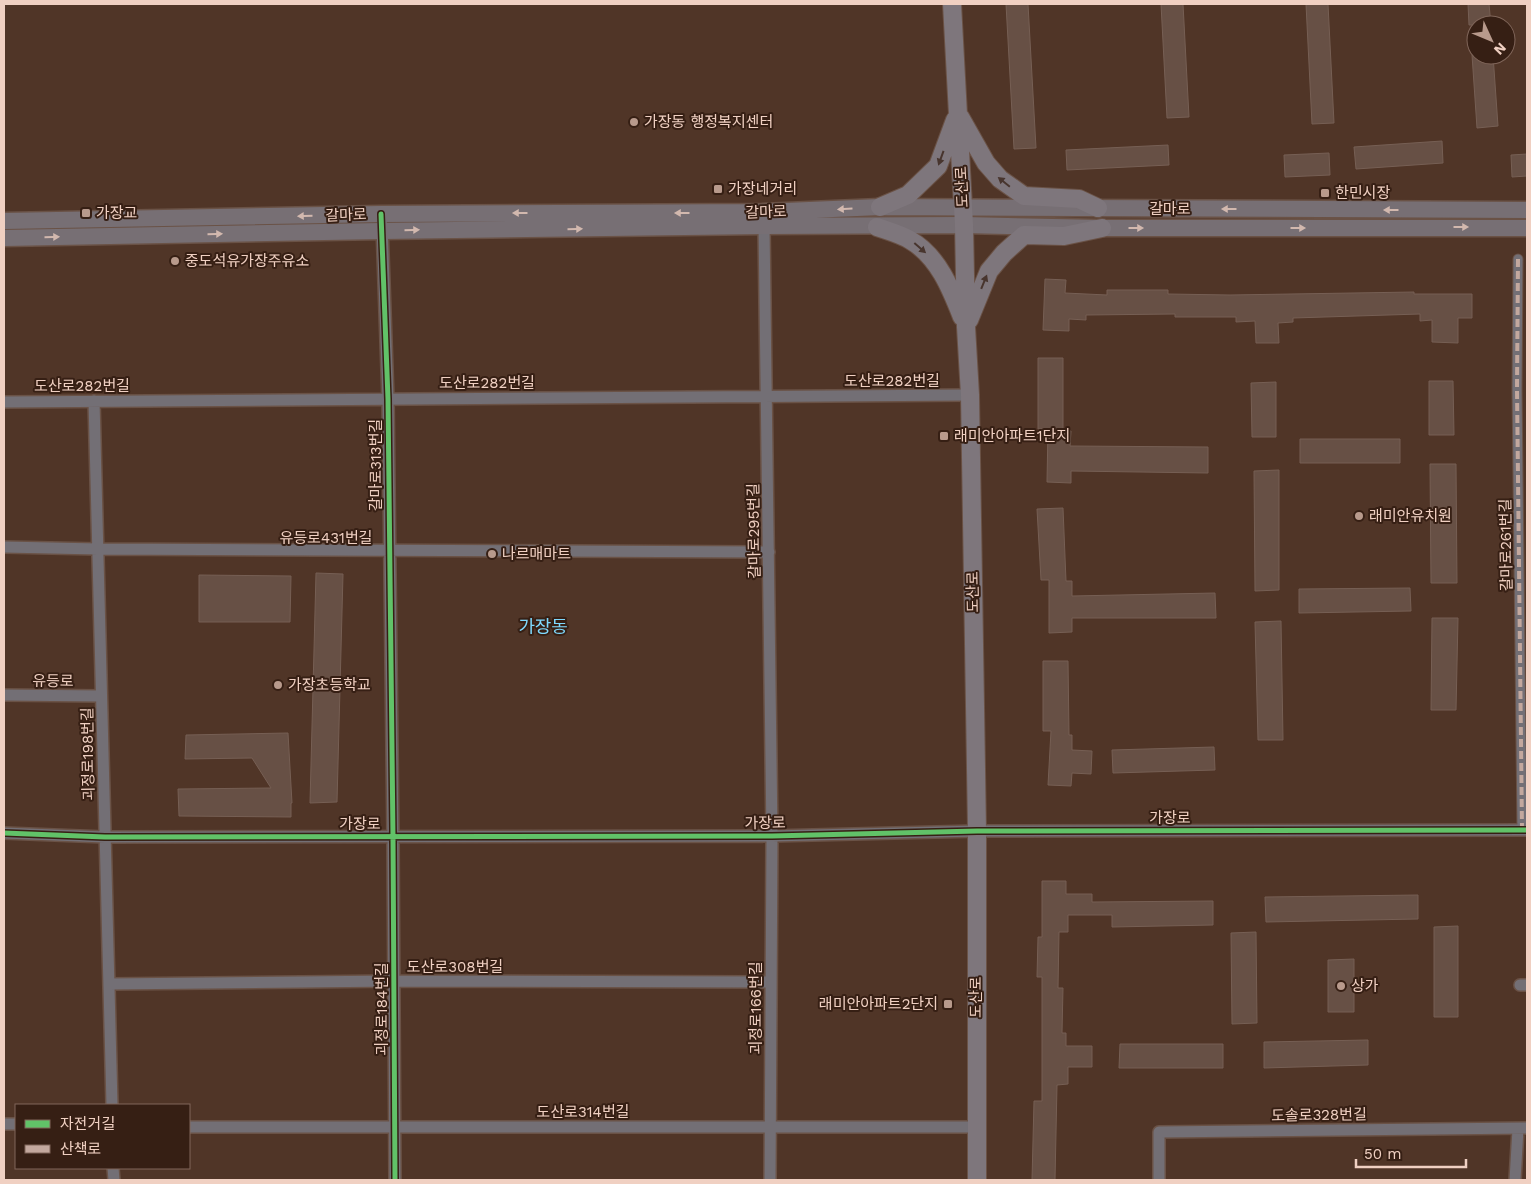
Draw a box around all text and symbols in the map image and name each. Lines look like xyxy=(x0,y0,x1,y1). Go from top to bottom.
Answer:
north arrow xyxy=(1466,15,1516,65)
text: N xyxy=(1491,40,1510,58)
place label: 가장동 행정복지센터 xyxy=(644,113,773,131)
marker: 가장동 행정복지센터 xyxy=(628,116,640,128)
one-way arrow xyxy=(937,151,945,166)
street label: 도산로 xyxy=(952,166,972,208)
one-way arrow xyxy=(998,176,1011,187)
place label: 가장네거리 xyxy=(728,180,797,198)
marker: 가장네거리 xyxy=(712,183,724,195)
place label: 한민시장 xyxy=(1335,184,1390,202)
marker: 한민시장 xyxy=(1319,187,1331,199)
street label: 갈마로 xyxy=(1149,200,1191,218)
street label: 갈마로 xyxy=(745,202,787,222)
place label: 가장교 xyxy=(96,204,137,222)
street label: 갈마로 xyxy=(325,205,367,225)
one-way arrow xyxy=(837,205,853,213)
one-way arrow xyxy=(1220,205,1236,213)
one-way arrow xyxy=(1383,205,1399,213)
marker: 가장교 xyxy=(80,207,92,219)
one-way arrow xyxy=(512,209,528,217)
one-way arrow xyxy=(674,209,690,217)
one-way arrow xyxy=(297,212,313,220)
one-way arrow xyxy=(1453,223,1469,231)
one-way arrow xyxy=(567,224,583,232)
one-way arrow xyxy=(1128,224,1144,232)
one-way arrow xyxy=(1290,224,1306,232)
one-way arrow xyxy=(405,226,421,234)
one-way arrow xyxy=(207,230,223,238)
one-way arrow xyxy=(45,233,61,241)
one-way arrow xyxy=(913,243,926,254)
place label: 중도석유가장주유소 xyxy=(185,252,309,270)
marker: 중도석유가장주유소 xyxy=(169,255,181,267)
one-way arrow xyxy=(981,275,989,289)
street label: 도산로282번길 xyxy=(844,372,940,390)
street label: 도산로282번길 xyxy=(439,374,535,392)
street label: 도산로282번길 xyxy=(34,377,130,395)
street label: 갈마로313번길 xyxy=(367,419,385,511)
place label: 래미안아파트1단지 xyxy=(954,427,1070,445)
marker: 래미안아파트1단지 xyxy=(938,430,950,442)
street label: 갈마로295번길 xyxy=(744,483,764,579)
street label: 갈마로261번길 xyxy=(1496,498,1516,592)
place label: 래미안유치원 xyxy=(1369,507,1452,525)
marker: 래미안유치원 xyxy=(1353,510,1365,522)
street label: 유등로431번길 xyxy=(280,529,372,547)
place label: 나르매마트 xyxy=(502,545,571,563)
marker: 나르매마트 xyxy=(486,548,498,560)
street label: 도산로 xyxy=(964,571,982,613)
district label: 가장동 xyxy=(518,616,568,637)
street label: 유등로 xyxy=(32,672,74,690)
place label: 가장초등학교 xyxy=(288,676,371,694)
marker: 가장초등학교 xyxy=(272,679,284,691)
street label: 괴정로198번길 xyxy=(78,707,98,801)
street label: 가장로 xyxy=(1149,809,1191,827)
street label: 가장로 xyxy=(744,814,786,832)
street label: 가장로 xyxy=(339,815,381,833)
street label: 도산로308번길 xyxy=(407,958,503,976)
street label: 괴정로166번길 xyxy=(747,961,765,1055)
street label: 괴정로184번길 xyxy=(373,962,391,1056)
street label: 도산로 xyxy=(967,976,985,1018)
place label: 상가 xyxy=(1351,977,1379,995)
marker: 상가 xyxy=(1335,980,1347,992)
place label: 래미안아파트2단지 xyxy=(819,995,938,1013)
marker: 래미안아파트2단지 xyxy=(942,998,954,1010)
street label: 도산로314번길 xyxy=(537,1103,629,1121)
legend xyxy=(15,1104,190,1169)
street label: 도솔로328번길 xyxy=(1271,1105,1367,1125)
text: 자전거길 xyxy=(60,1115,115,1133)
scale bar xyxy=(1356,1136,1466,1168)
text: 산책로 xyxy=(60,1140,101,1158)
text: 50 m xyxy=(1364,1145,1401,1163)

